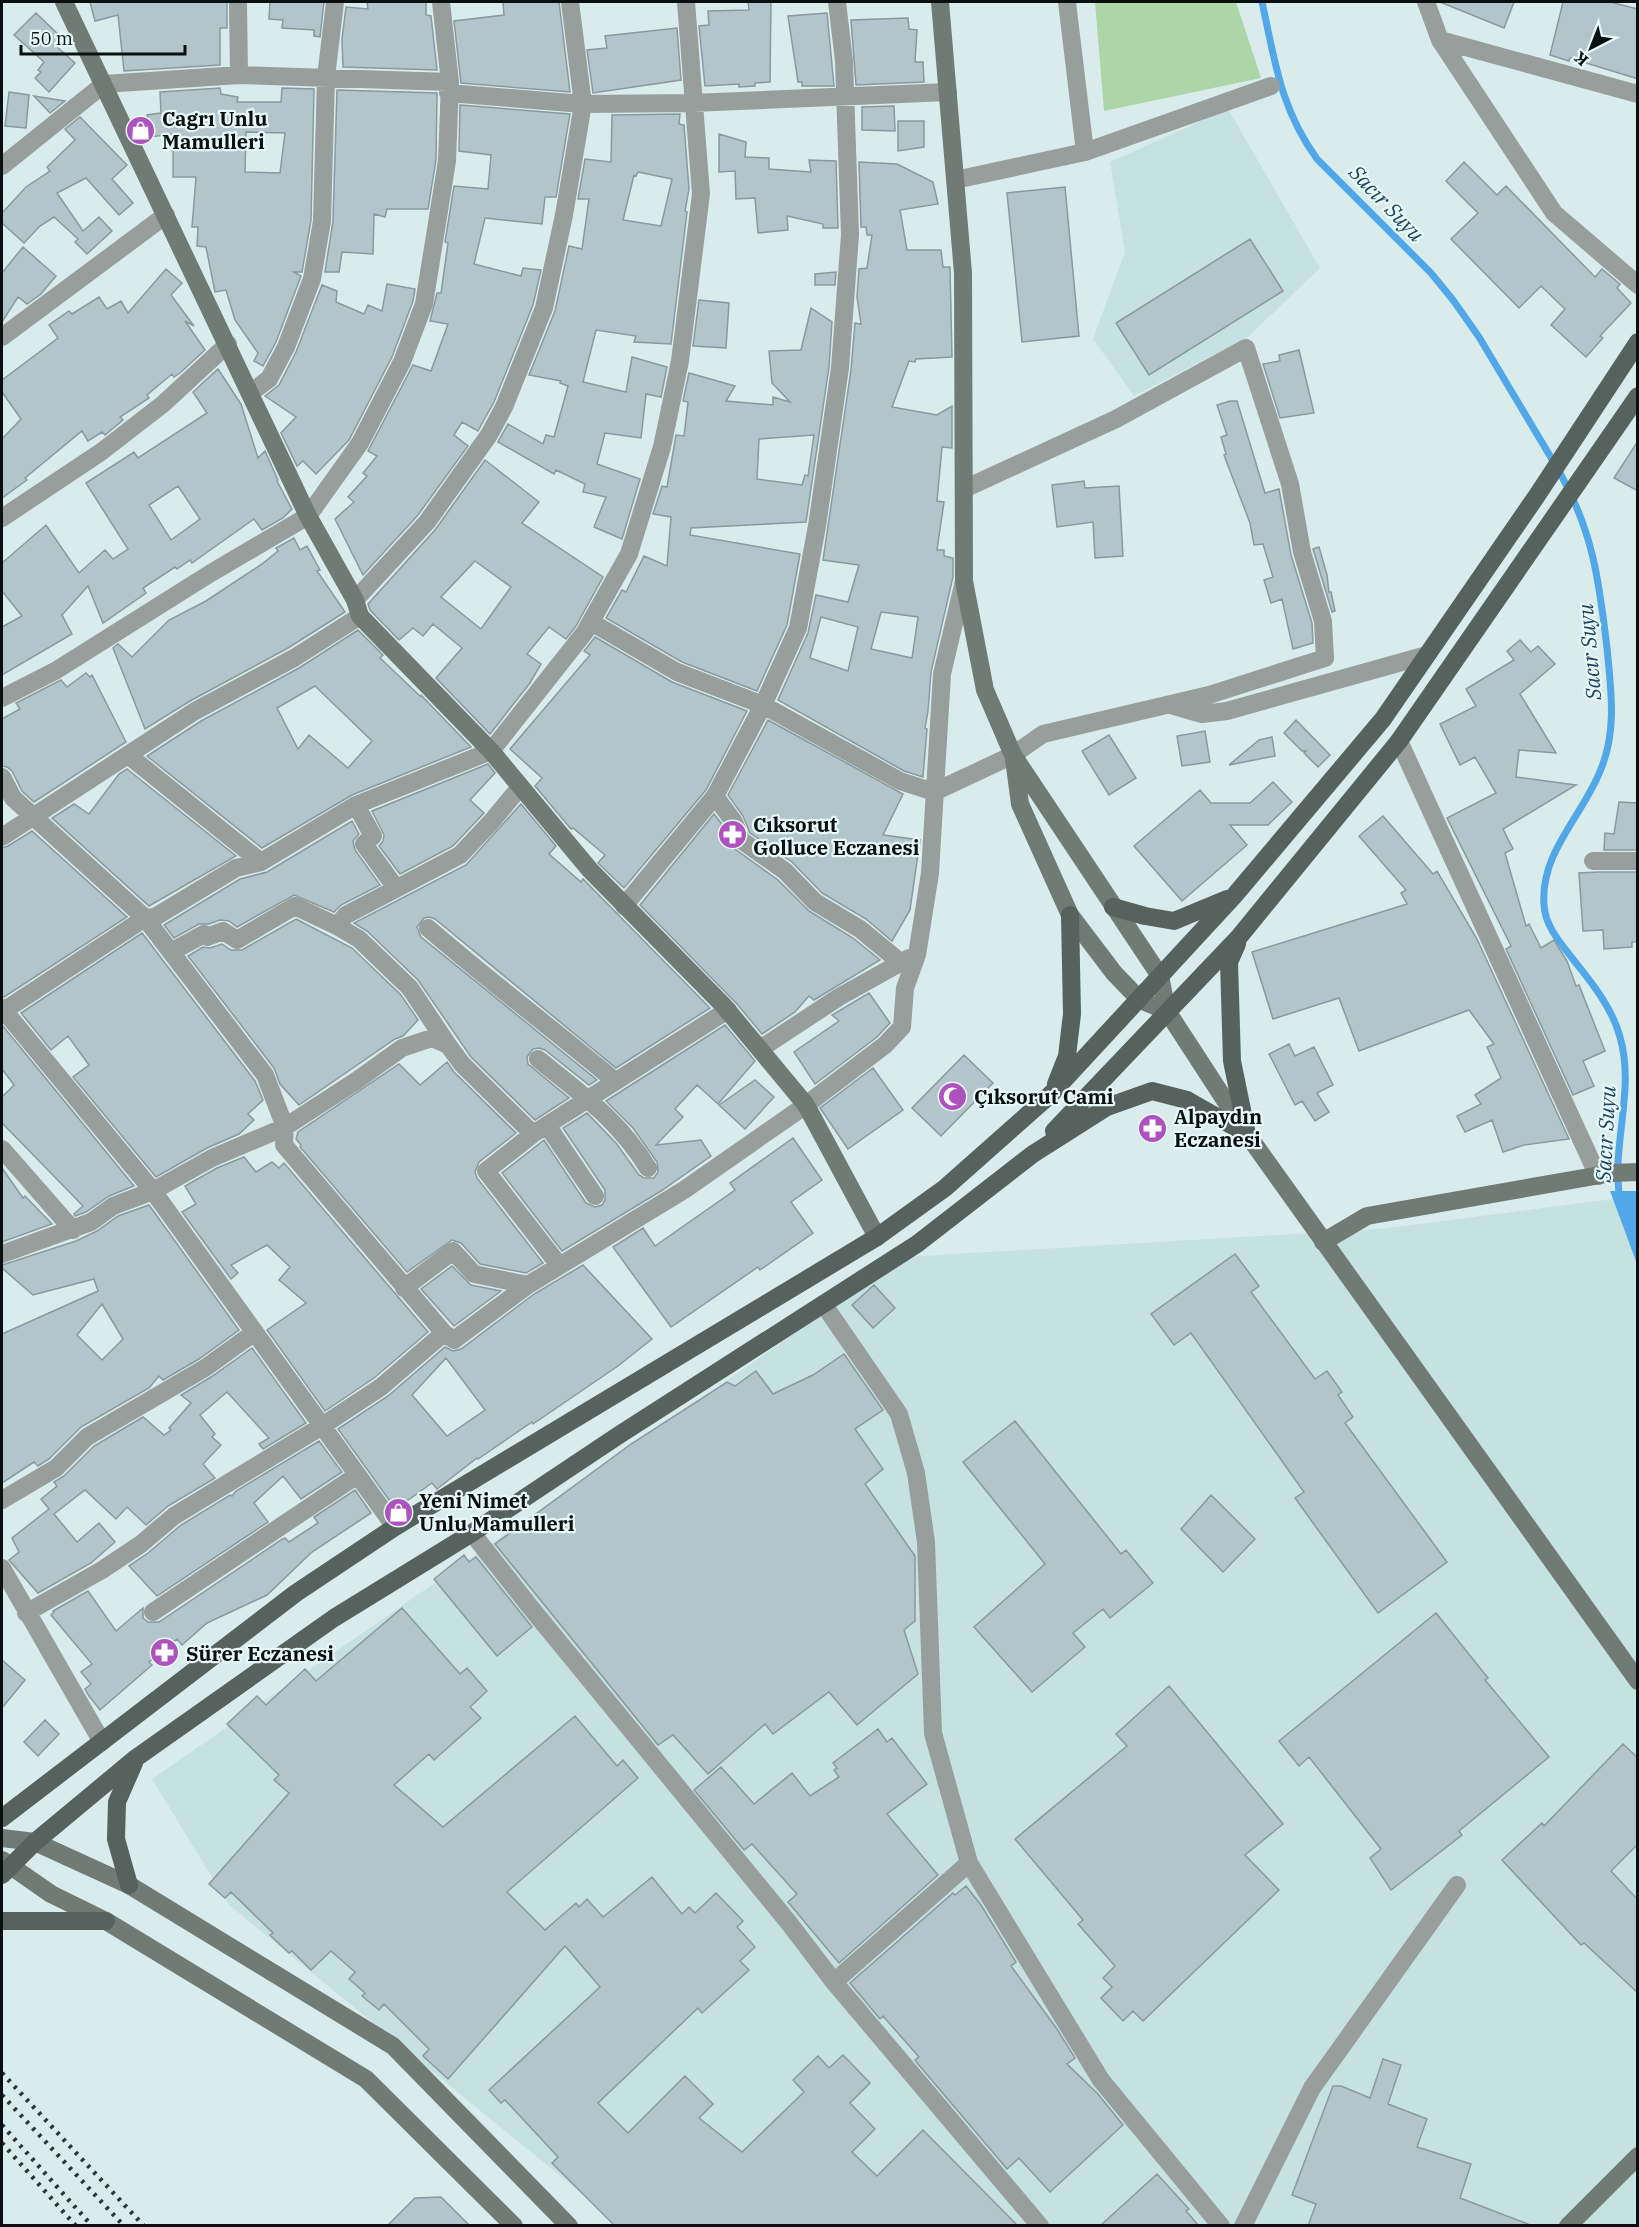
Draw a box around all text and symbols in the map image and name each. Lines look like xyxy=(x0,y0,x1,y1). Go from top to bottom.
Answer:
scale bar xyxy=(21,18,184,56)
north arrow xyxy=(1561,18,1621,78)
text: 50 m xyxy=(30,27,73,50)
text: K xyxy=(1569,47,1592,71)
place label: Cagrı Unlu Mamulleri xyxy=(162,105,267,155)
shop icon: Cagrı Unlu Mamulleri xyxy=(125,114,157,146)
water label: Sacır Suyu xyxy=(1343,158,1431,248)
water label: Sacır Suyu xyxy=(1571,603,1607,702)
place label: Cıksorut Golluce Eczanesi xyxy=(753,811,920,861)
pharmacy icon: Cıksorut Golluce Eczanesi xyxy=(716,819,748,851)
mosque icon: Çıksorut Cami xyxy=(937,1080,969,1112)
place label: Çıksorut Cami xyxy=(974,1083,1114,1110)
water label: Sacır Suyu xyxy=(1588,1085,1622,1184)
place label: Alpaydın Eczanesi xyxy=(1174,1103,1262,1153)
pharmacy icon: Alpaydın Eczanesi xyxy=(1137,1112,1169,1144)
place label: Yeni Nimet Unlu Mamulleri xyxy=(419,1487,575,1537)
shop icon: Yeni Nimet Unlu Mamulleri xyxy=(382,1496,414,1528)
pharmacy icon: Sürer Eczanesi xyxy=(149,1637,181,1669)
place label: Sürer Eczanesi xyxy=(186,1640,334,1667)

